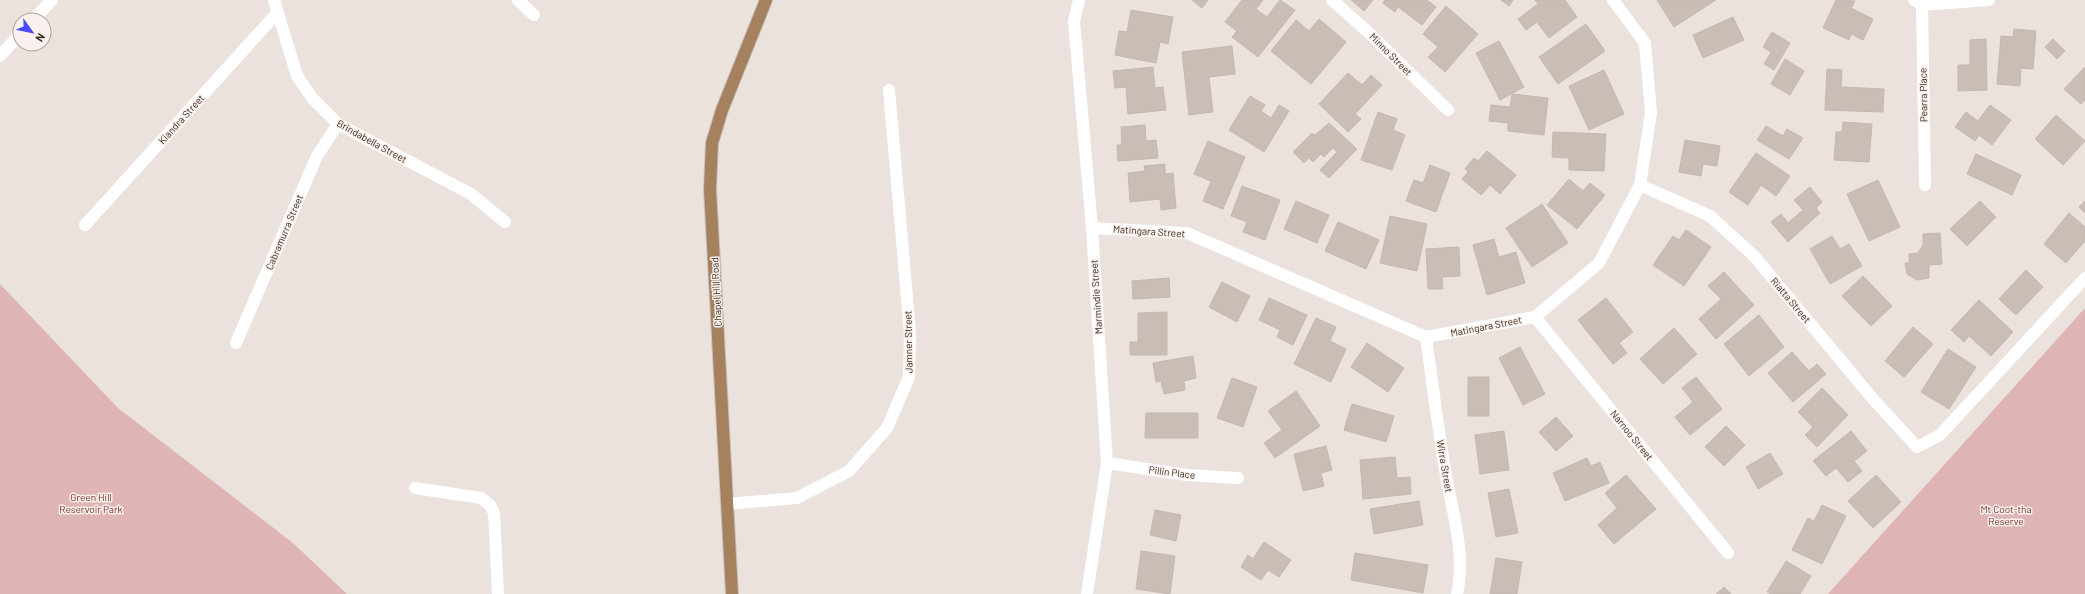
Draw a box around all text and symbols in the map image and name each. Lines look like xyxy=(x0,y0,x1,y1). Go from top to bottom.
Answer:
north arrow xyxy=(12,12,52,52)
street label: Minno Street xyxy=(1367,30,1415,78)
text: N xyxy=(33,31,48,44)
street label: Pearra Place xyxy=(1917,68,1929,122)
street label: Kiandra Street xyxy=(156,91,207,146)
street label: Brindabella Street xyxy=(335,117,409,165)
street label: Cabramurra Street xyxy=(263,192,305,271)
street label: Matingara Street xyxy=(1113,222,1186,240)
street label: Chapel Hill Road xyxy=(708,257,724,327)
street label: Marmindie Street xyxy=(1087,259,1105,335)
street label: Riatta Street xyxy=(1769,275,1814,325)
street label: Jamner Street xyxy=(901,310,915,373)
street label: Matingara Street xyxy=(1449,313,1523,339)
street label: Narnoo Street xyxy=(1608,408,1656,463)
street label: Wirra Street xyxy=(1434,439,1456,493)
street label: Pillin Place xyxy=(1148,463,1196,481)
park label: Green Hill Reservoir Park xyxy=(59,491,123,515)
park label: Mt Coot-tha Reserve xyxy=(1980,503,2032,527)

